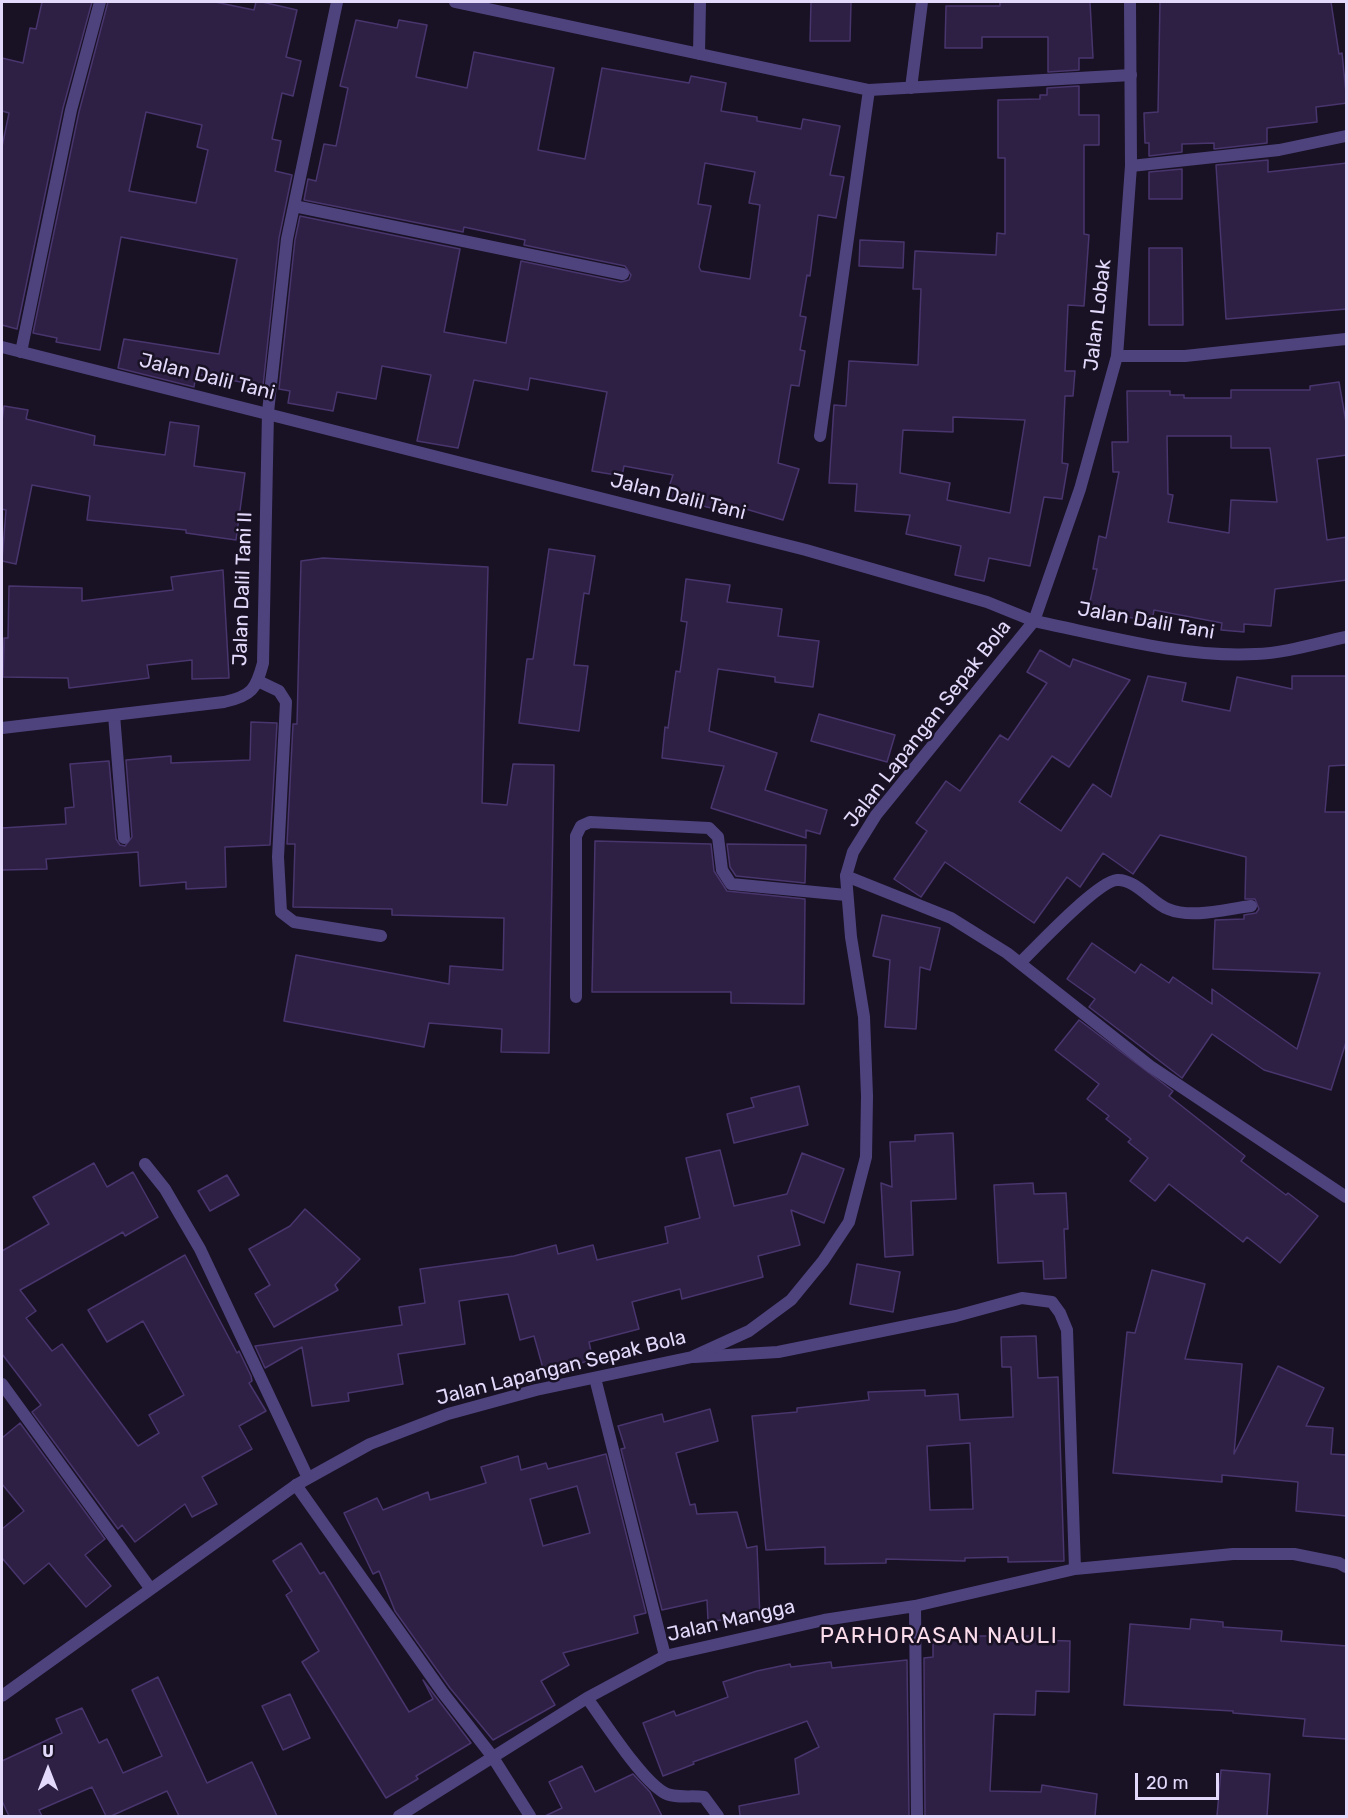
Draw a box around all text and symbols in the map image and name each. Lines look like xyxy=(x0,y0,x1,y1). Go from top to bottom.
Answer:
street label: Jalan Lobak xyxy=(1079,258,1117,372)
street label: Jalan Dalil Tani xyxy=(137,349,277,405)
street label: Jalan Dalil Tani xyxy=(608,469,748,525)
street label: Jalan Dalil Tani II xyxy=(228,511,258,667)
street label: Jalan Dalil Tani xyxy=(1076,597,1216,645)
street label: Jalan Lapangan Sepak Bola xyxy=(840,616,1016,832)
street label: Jalan Lapangan Sepak Bola xyxy=(434,1325,688,1411)
street label: Jalan Mangga xyxy=(665,1595,797,1647)
district label: PARHORASAN NAULI xyxy=(820,1624,1058,1650)
north arrow xyxy=(18,1740,78,1800)
text: U xyxy=(42,1742,54,1761)
scale bar xyxy=(1138,1761,1222,1799)
text: 20 m xyxy=(1146,1772,1188,1794)

